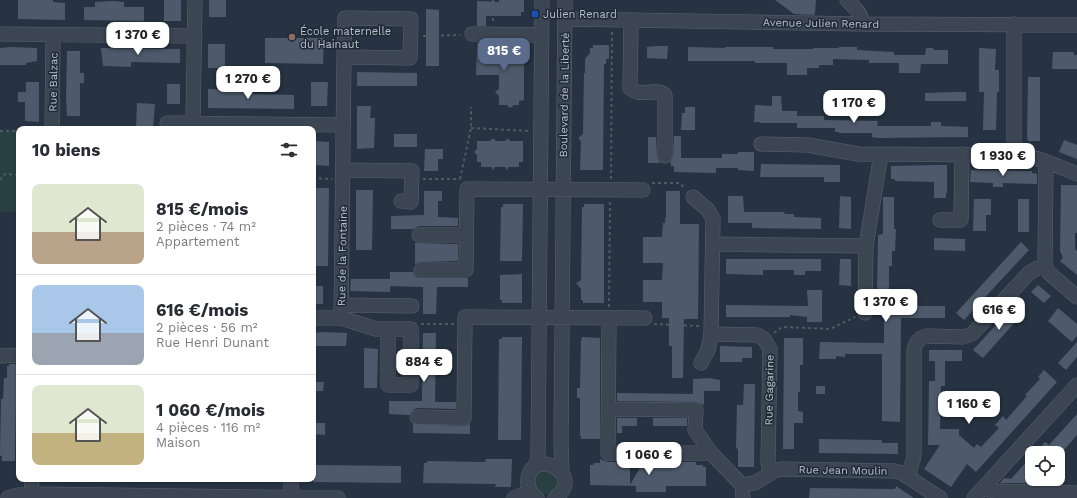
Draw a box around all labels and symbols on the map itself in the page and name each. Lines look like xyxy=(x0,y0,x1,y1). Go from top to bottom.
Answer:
place label: Julien Renard xyxy=(543,8,617,21)
marker: Julien Renard xyxy=(530,9,540,19)
street label: Avenue Julien Renard xyxy=(763,16,879,31)
pin: 1 370 € xyxy=(101,22,175,56)
place label: École maternelle du Hainaut xyxy=(300,24,391,51)
marker: École maternelle du Hainaut xyxy=(287,32,297,42)
street label: Boulevard de la Liberté xyxy=(557,32,572,158)
pin: 815 € xyxy=(476,38,532,72)
street label: Rue Balzac xyxy=(46,52,61,112)
pin: 1 270 € xyxy=(211,66,285,100)
pin: 1 170 € xyxy=(817,90,891,124)
pin: 1 930 € xyxy=(966,143,1040,177)
street label: Rue de la Fontaine xyxy=(335,206,350,306)
pin: 1 370 € xyxy=(849,289,923,323)
pin: 616 € xyxy=(971,297,1027,331)
pin: 884 € xyxy=(396,349,452,383)
street label: Rue Gagarine xyxy=(762,354,777,426)
pin: 1 160 € xyxy=(932,391,1006,425)
pin: 1 060 € xyxy=(612,442,686,476)
street label: Rue Jean Moulin xyxy=(798,463,888,478)

